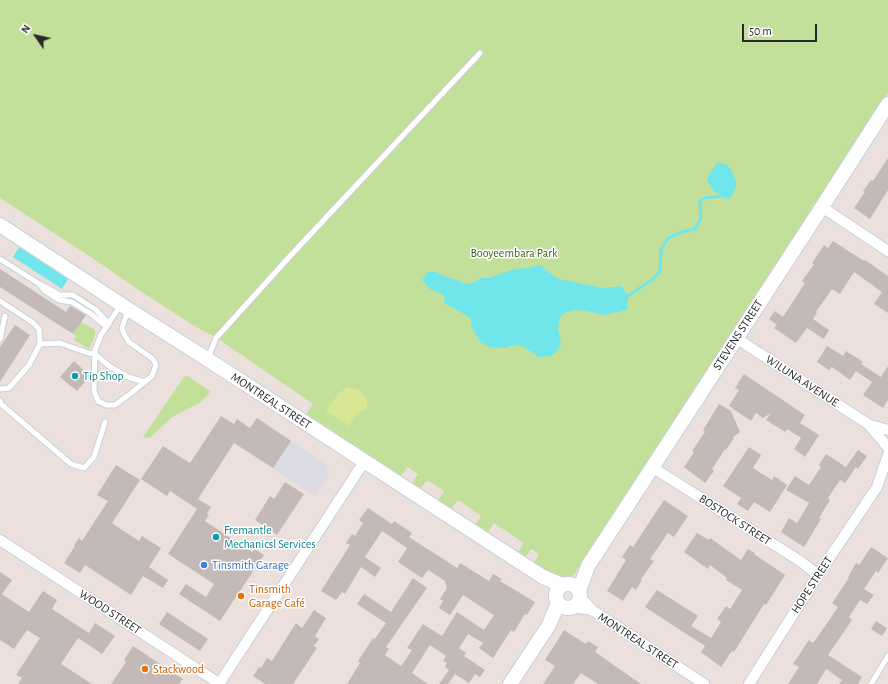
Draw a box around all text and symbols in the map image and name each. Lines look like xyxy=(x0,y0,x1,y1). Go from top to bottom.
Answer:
north arrow xyxy=(16,16,56,56)
scale bar xyxy=(744,16,819,42)
text: N xyxy=(19,23,32,35)
text: 50 m xyxy=(749,25,772,37)
park label: Booyeembara Park xyxy=(470,246,558,260)
street label: STEVENS STREET xyxy=(710,297,766,373)
street label: WILUNA AVENUE xyxy=(763,352,841,410)
place label: Tip Shop xyxy=(83,369,124,383)
street label: MONTREAL STREET xyxy=(228,370,314,432)
marker: Tip Shop xyxy=(70,371,80,381)
street label: BOSTOCK STREET xyxy=(696,491,774,549)
place label: Fremantle Mechanicsl Services xyxy=(224,523,316,551)
marker: Fremantle Mechanicsl Services xyxy=(211,532,221,542)
street label: HOPE STREET xyxy=(788,554,836,616)
place label: Tinsmith Garage xyxy=(212,558,289,572)
marker: Tinsmith Garage xyxy=(199,560,209,570)
place label: Tinsmith Garage Café xyxy=(249,582,305,610)
street label: WOOD STREET xyxy=(76,587,144,637)
marker: Tinsmith Garage Café xyxy=(236,591,246,601)
street label: MONTREAL STREET xyxy=(595,610,681,672)
place label: Stackwood xyxy=(153,662,204,676)
marker: Stackwood xyxy=(140,664,150,674)

